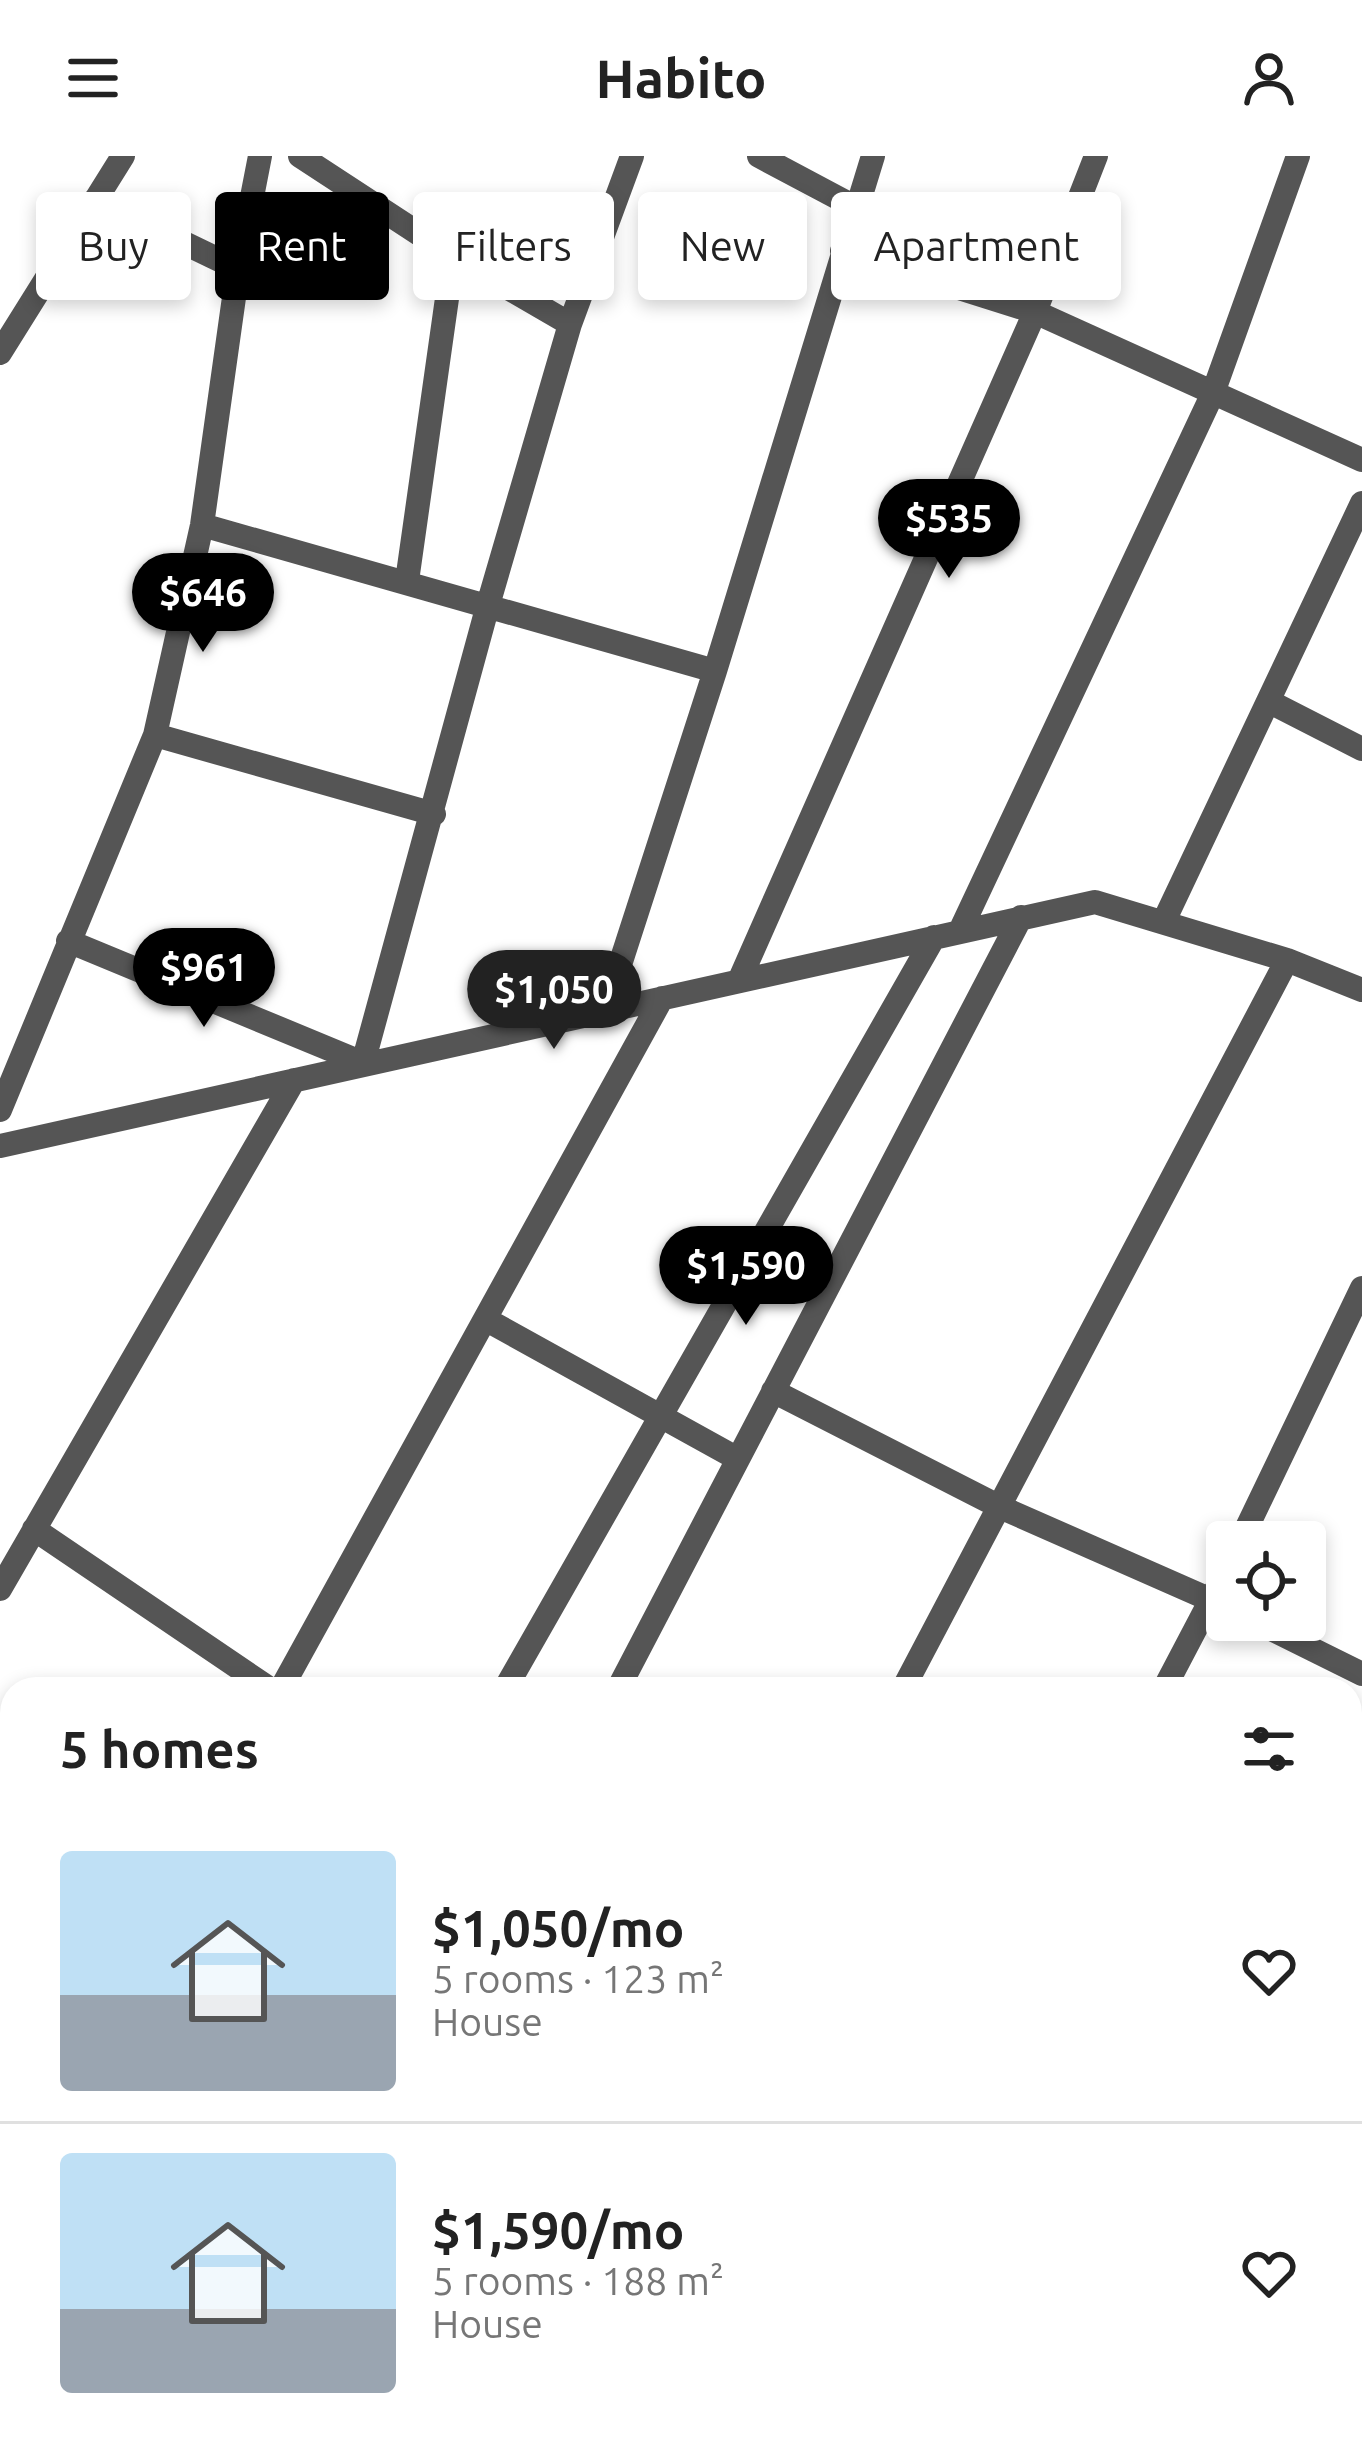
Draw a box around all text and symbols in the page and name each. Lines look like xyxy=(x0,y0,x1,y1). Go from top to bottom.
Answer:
icon: menu xyxy=(60,45,126,111)
icon: person xyxy=(1236,45,1302,111)
text: Habito xyxy=(596,48,766,108)
chip: Buy xyxy=(36,192,191,300)
chip: Rent xyxy=(215,192,389,300)
chip: Filters xyxy=(413,192,614,300)
chip: New xyxy=(638,192,807,300)
chip: Apartment xyxy=(831,192,1121,300)
pin: $535 xyxy=(878,479,1020,581)
text: $535 xyxy=(905,496,993,539)
pin: $646 xyxy=(132,553,274,655)
text: $646 xyxy=(159,570,247,613)
pin: $961 xyxy=(133,928,275,1030)
text: $961 xyxy=(160,945,248,988)
pin: $1,050 xyxy=(456,950,652,1052)
text: $1,050 xyxy=(494,967,614,1010)
pin: $1,590 xyxy=(648,1226,844,1328)
text: $1,590 xyxy=(686,1243,806,1286)
map controls xyxy=(1206,1521,1326,1641)
button: locate xyxy=(1206,1521,1326,1641)
icon: filters xyxy=(1236,1716,1302,1782)
text: 5 homes xyxy=(60,1720,259,1778)
icon: home xyxy=(156,1899,300,2043)
text: $1,050/mo xyxy=(432,1899,684,1957)
icon: heart xyxy=(1236,1938,1302,2004)
text: 5 rooms · 123 m² xyxy=(432,1957,724,2000)
text: House xyxy=(432,2000,543,2043)
icon: home xyxy=(156,2201,300,2345)
text: $1,590/mo xyxy=(432,2201,684,2259)
icon: heart xyxy=(1236,2240,1302,2306)
text: 5 rooms · 188 m² xyxy=(432,2259,724,2302)
text: House xyxy=(432,2302,543,2345)

